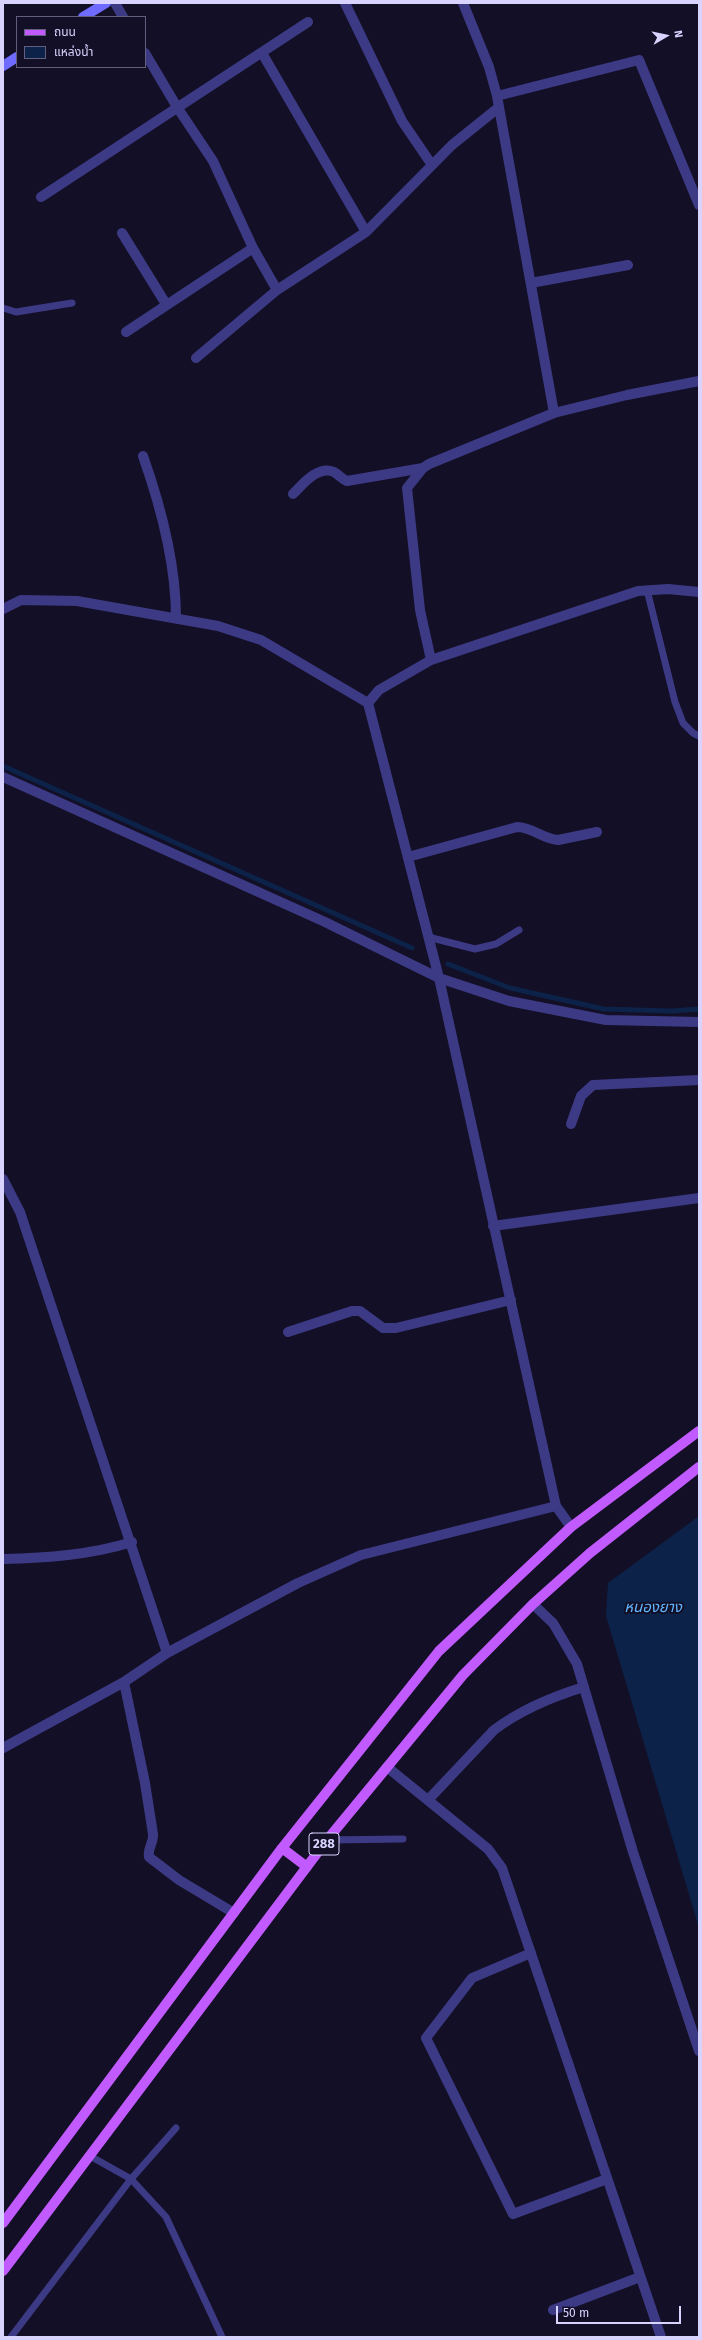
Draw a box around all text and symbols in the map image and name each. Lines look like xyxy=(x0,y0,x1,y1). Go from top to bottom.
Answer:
legend xyxy=(16,16,146,68)
north arrow xyxy=(646,16,686,56)
text: ถนน xyxy=(54,25,76,39)
text: N xyxy=(671,29,685,39)
text: แหล่งน้ำ xyxy=(54,45,93,59)
water label: หนองยาง xyxy=(624,1599,682,1617)
road number: 288 xyxy=(309,1833,339,1855)
scale bar xyxy=(558,2298,683,2324)
text: 50 m xyxy=(563,2306,589,2320)

